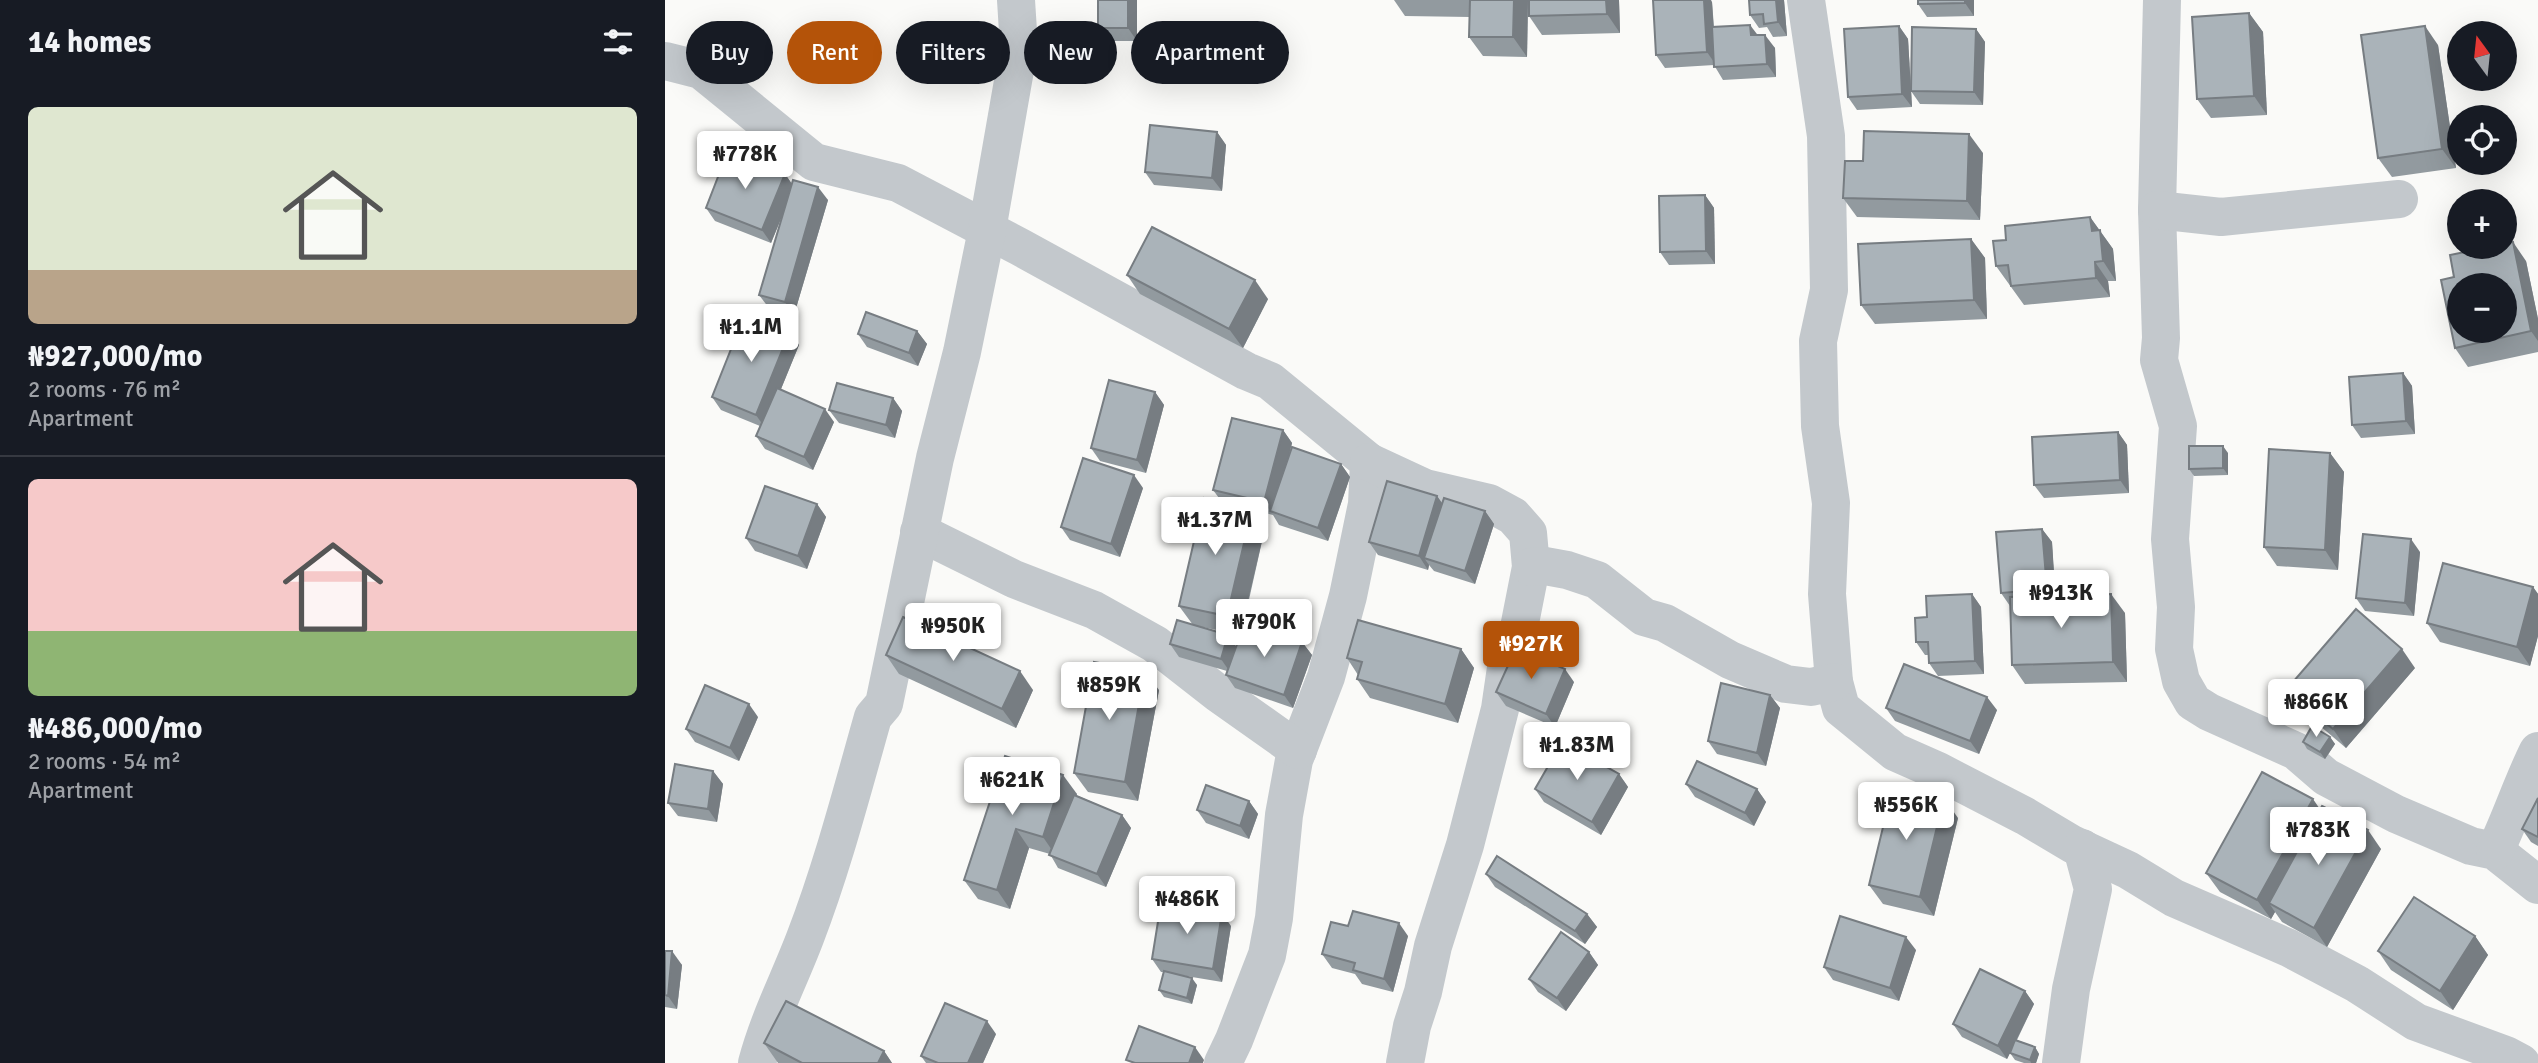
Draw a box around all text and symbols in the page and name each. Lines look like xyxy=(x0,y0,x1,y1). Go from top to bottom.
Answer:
chip: Buy xyxy=(686,21,773,84)
chip: Rent xyxy=(787,21,882,84)
chip: Filters xyxy=(896,21,1010,84)
chip: New xyxy=(1024,21,1117,84)
chip: Apartment xyxy=(1131,21,1289,84)
north arrow xyxy=(2447,21,2517,91)
map controls xyxy=(2447,21,2517,343)
icon: filters xyxy=(599,23,637,61)
text: 14 homes xyxy=(28,24,151,61)
button: locate xyxy=(2447,105,2517,175)
pin: ₦778K xyxy=(696,132,794,191)
text: ₦778K xyxy=(713,139,777,168)
icon: home xyxy=(270,152,396,278)
button: + xyxy=(2447,189,2517,259)
button: − xyxy=(2447,273,2517,343)
pin: ₦1.1M xyxy=(702,304,800,364)
text: ₦1.1M xyxy=(719,312,783,341)
text: ₦927,000/mo xyxy=(28,338,202,375)
text: 2 rooms · 76 m² xyxy=(28,375,181,404)
text: Apartment xyxy=(28,404,133,433)
pin: ₦1.37M xyxy=(1158,498,1272,557)
text: ₦1.37M xyxy=(1177,505,1253,534)
icon: home xyxy=(270,524,396,650)
pin: ₦913K xyxy=(2012,570,2110,630)
text: ₦913K xyxy=(2029,578,2093,607)
pin: ₦790K xyxy=(1215,600,1313,659)
pin: ₦950K xyxy=(904,604,1002,663)
text: ₦790K xyxy=(1232,607,1296,636)
text: ₦950K xyxy=(921,611,985,640)
pin: ₦927K xyxy=(1482,622,1580,681)
text: ₦927K xyxy=(1499,629,1563,658)
pin: ₦859K xyxy=(1060,662,1158,722)
text: ₦859K xyxy=(1077,670,1141,699)
pin: ₦866K xyxy=(2267,680,2365,739)
text: ₦866K xyxy=(2284,687,2348,716)
text: ₦486,000/mo xyxy=(28,710,202,747)
pin: ₦1.83M xyxy=(1520,722,1634,782)
text: ₦1.83M xyxy=(1539,730,1615,759)
text: 2 rooms · 54 m² xyxy=(28,747,181,776)
pin: ₦621K xyxy=(963,758,1061,817)
text: ₦621K xyxy=(980,765,1044,794)
text: Apartment xyxy=(28,776,133,805)
pin: ₦556K xyxy=(1857,782,1955,842)
text: ₦556K xyxy=(1874,790,1938,819)
pin: ₦783K xyxy=(2269,808,2367,867)
text: ₦783K xyxy=(2286,815,2350,844)
pin: ₦486K xyxy=(1138,876,1236,936)
text: ₦486K xyxy=(1155,884,1219,913)

